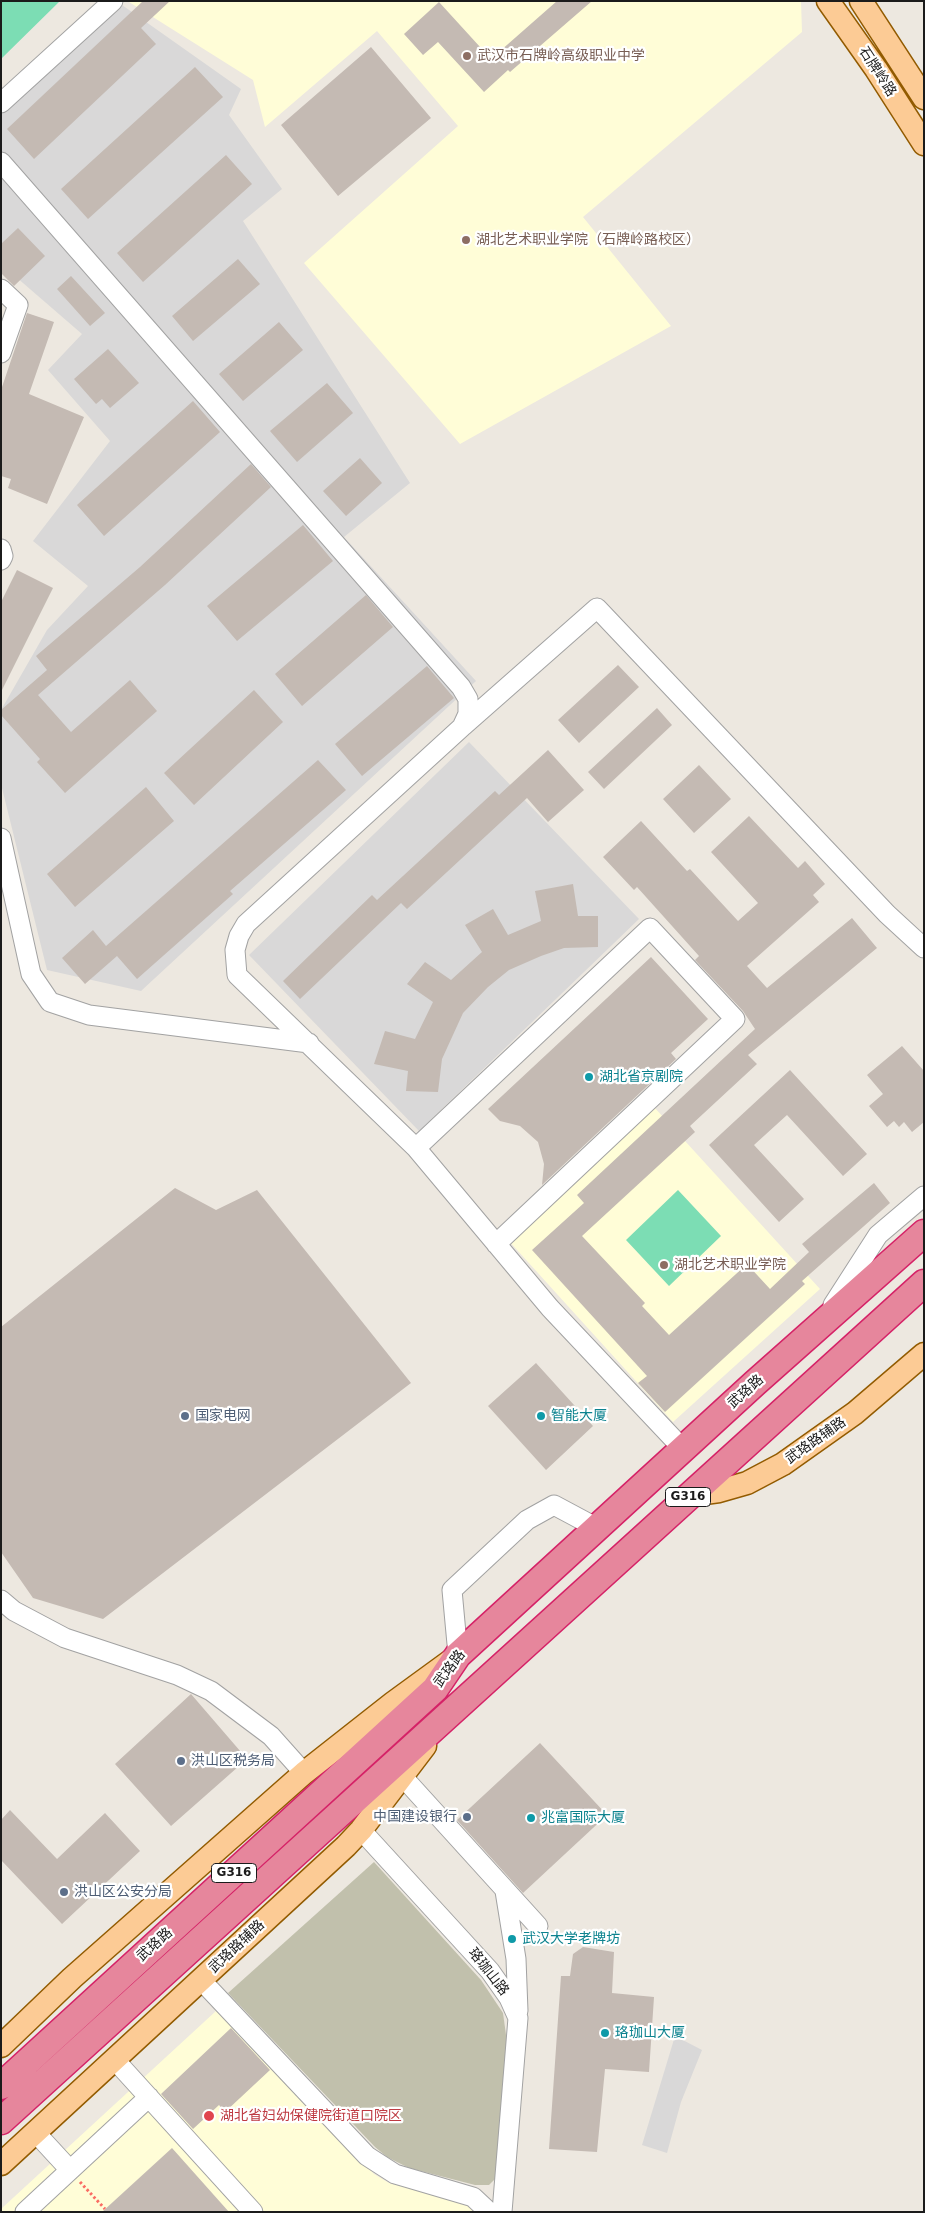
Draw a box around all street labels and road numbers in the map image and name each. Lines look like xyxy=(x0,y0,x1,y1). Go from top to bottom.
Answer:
street label: 石牌岭路 xyxy=(855,44,899,100)
street label: 武珞路 xyxy=(725,1372,767,1412)
street label: 武珞路辅路 xyxy=(783,1414,849,1468)
road number: G316 xyxy=(666,1488,710,1506)
street label: 武珞路 xyxy=(431,1647,469,1691)
road number: G316 xyxy=(212,1864,256,1882)
street label: 武珞路辅路 xyxy=(206,1917,268,1977)
street label: 武珞路 xyxy=(134,1925,176,1965)
street label: 珞珈山路 xyxy=(464,1945,512,1999)

